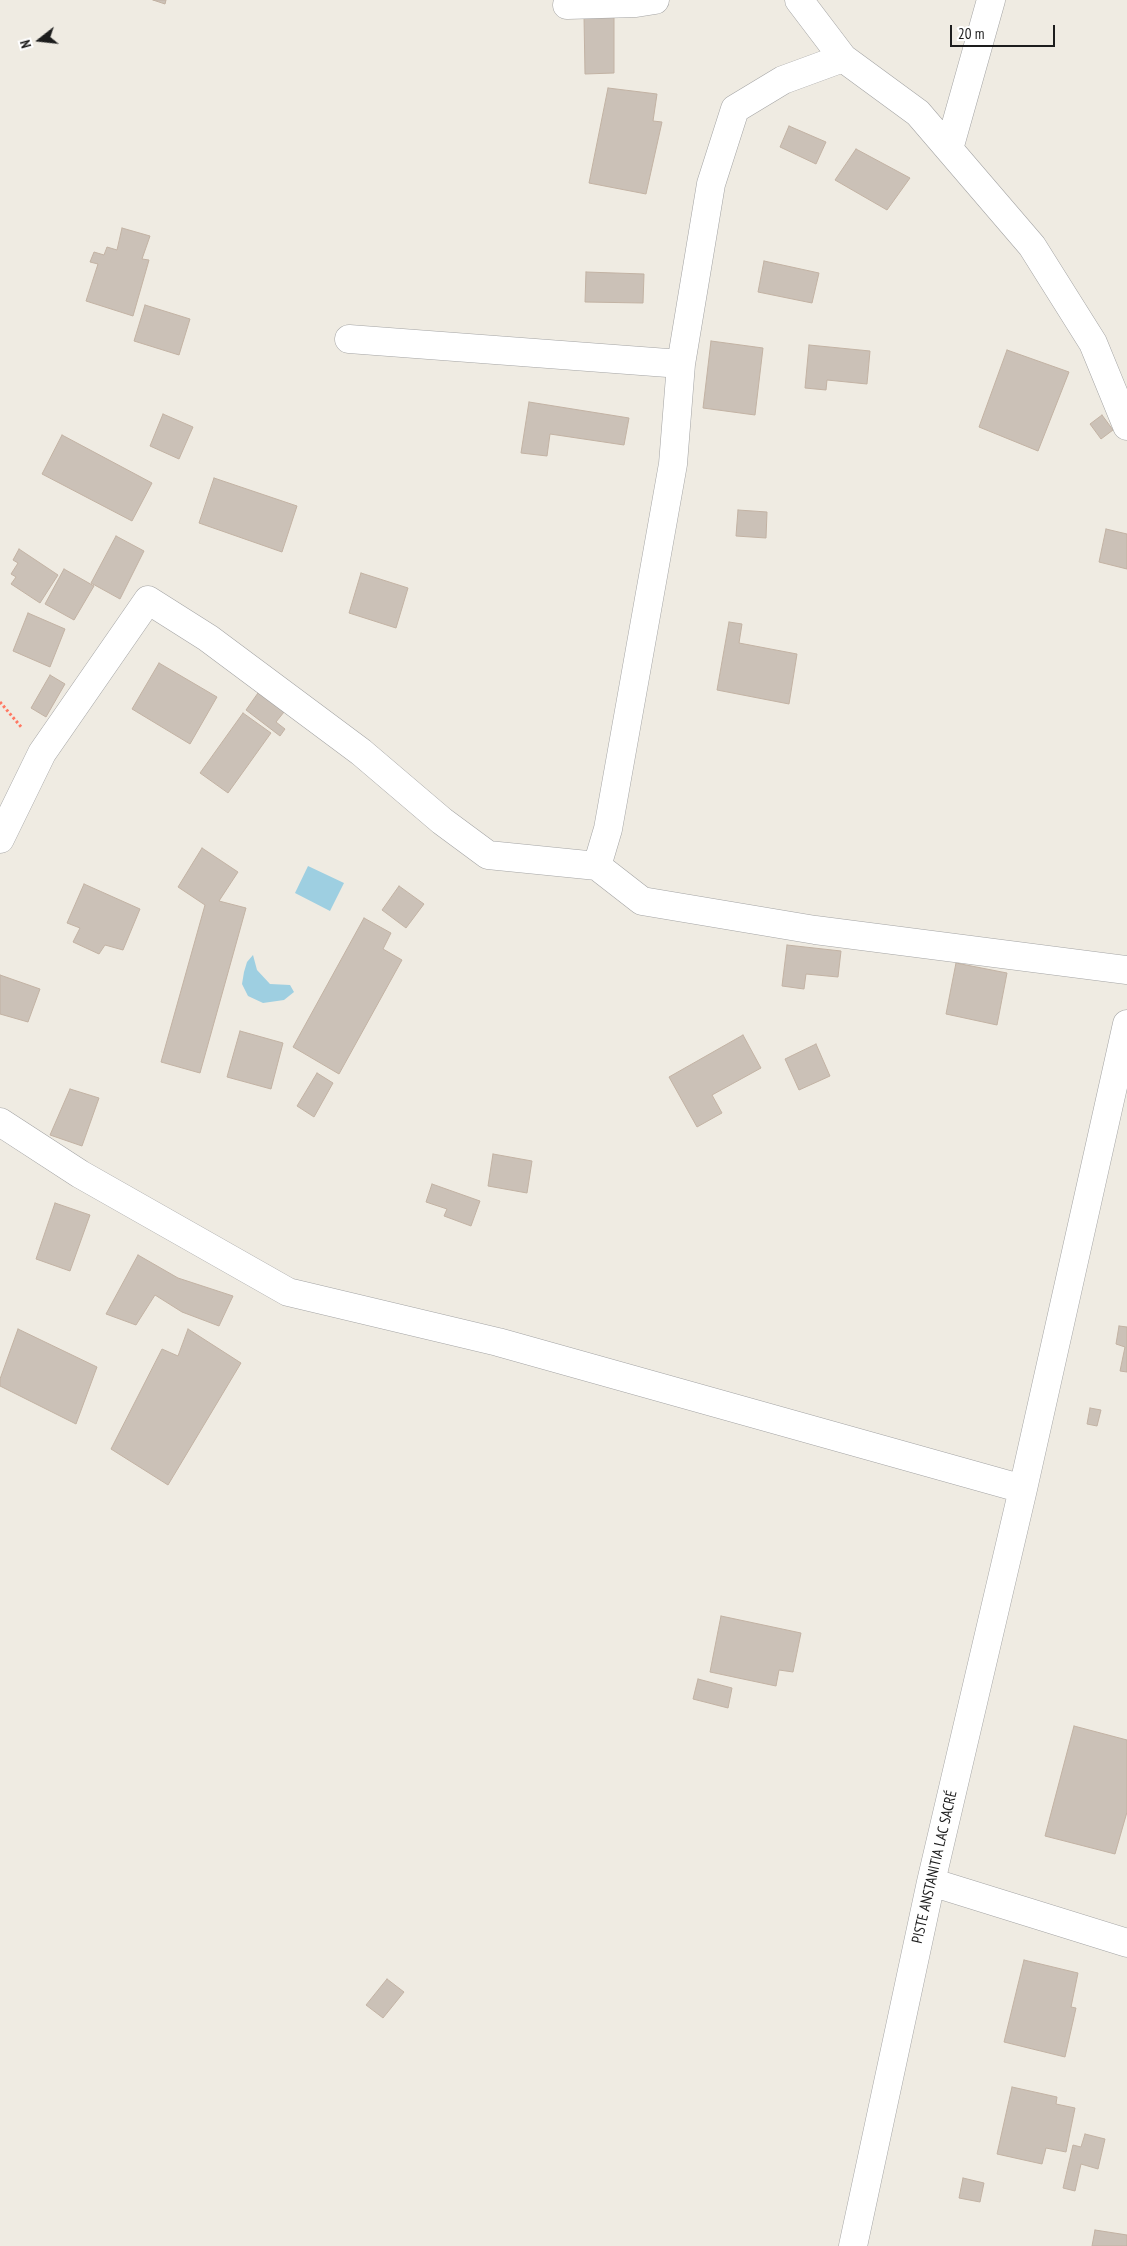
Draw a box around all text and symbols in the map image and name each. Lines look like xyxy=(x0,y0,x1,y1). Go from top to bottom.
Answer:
north arrow xyxy=(15,15,65,65)
scale bar xyxy=(952,15,1057,47)
text: 20 m xyxy=(958,24,984,43)
text: N xyxy=(16,38,35,50)
street label: PISTE ANSTANITIA LAC SACRÉ xyxy=(909,1789,961,1945)

